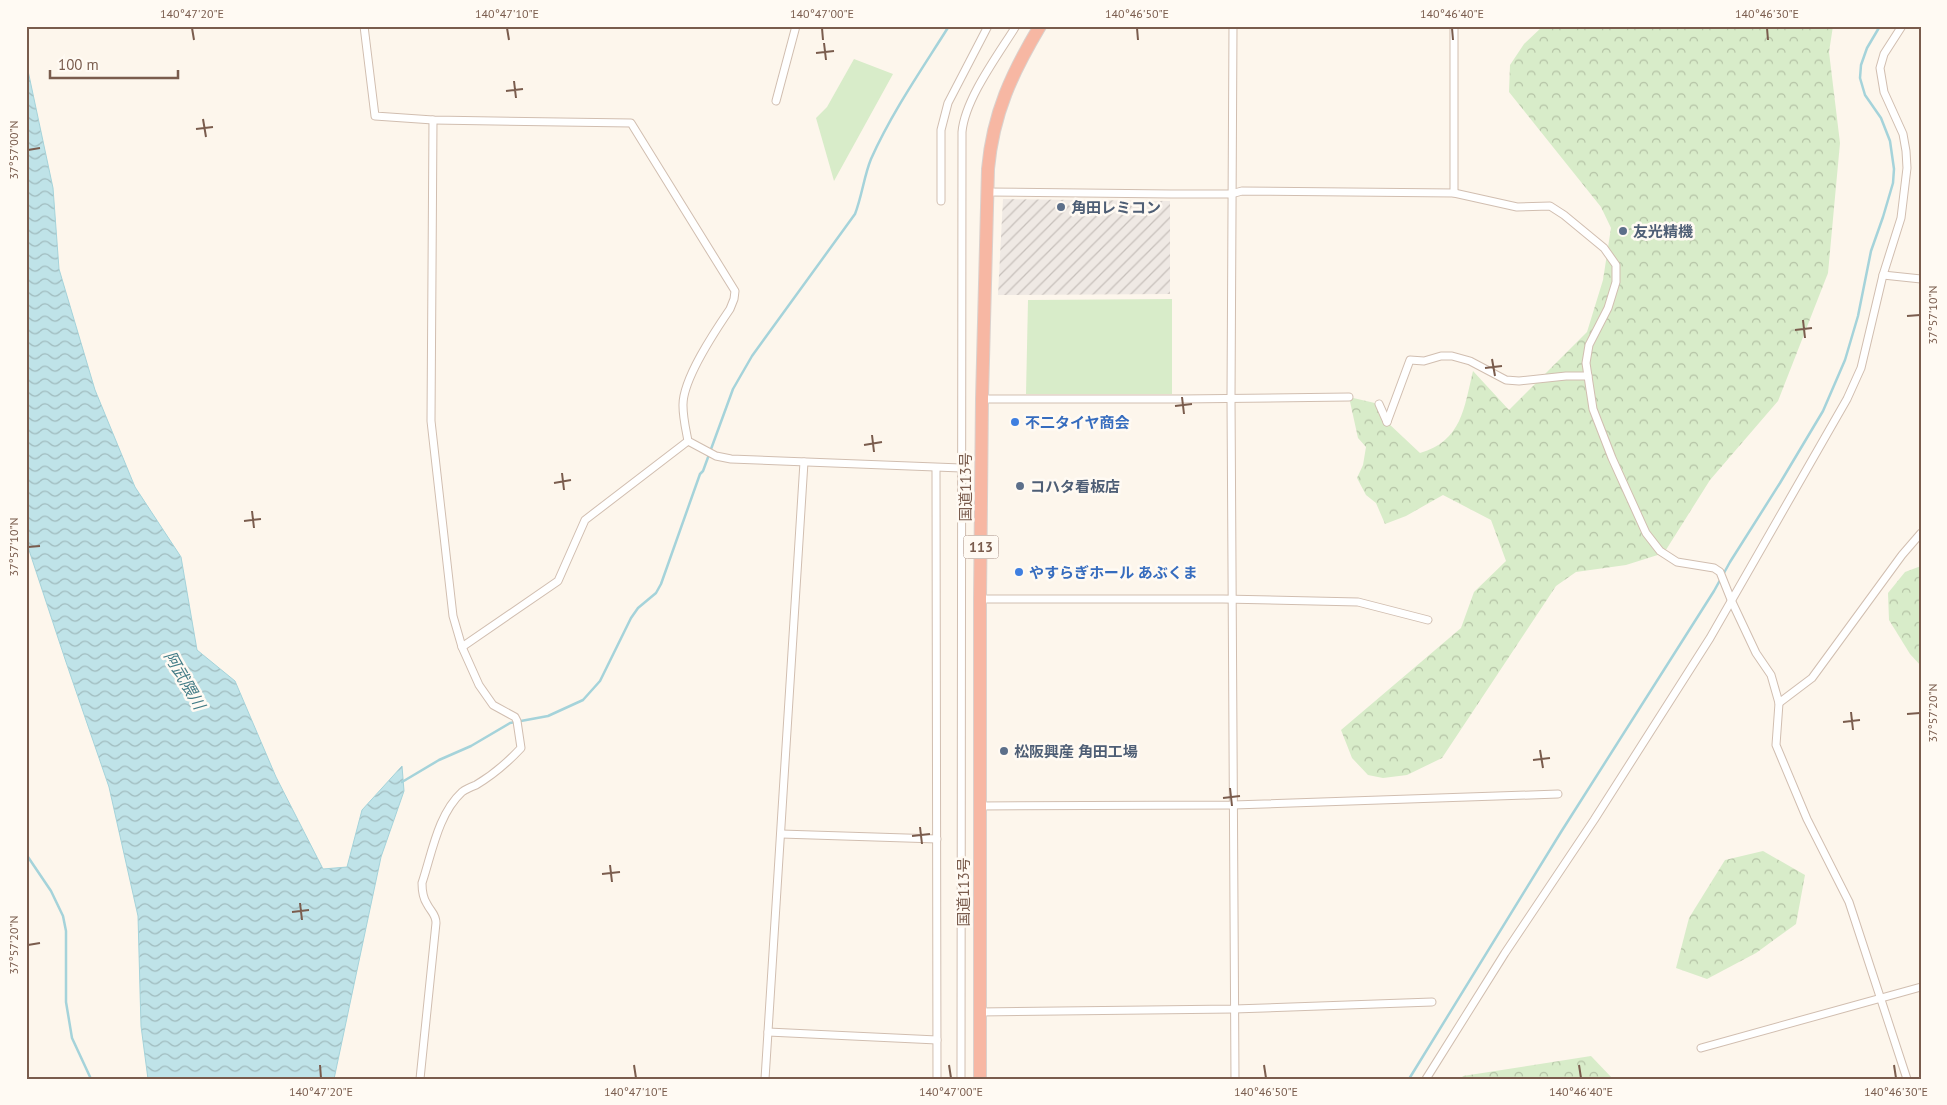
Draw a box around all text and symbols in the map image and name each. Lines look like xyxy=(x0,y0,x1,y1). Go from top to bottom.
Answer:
text: 140°47'20"E xyxy=(160,6,224,21)
text: 140°47'10"E xyxy=(475,6,539,21)
text: 140°47'00"E xyxy=(790,6,854,21)
text: 140°46'50"E xyxy=(1105,6,1169,21)
text: 140°46'40"E xyxy=(1420,6,1484,21)
text: 140°46'30"E xyxy=(1735,6,1799,21)
scale bar xyxy=(50,48,178,80)
text: 100 m xyxy=(58,55,99,74)
text: 37°57'00"N xyxy=(6,120,21,180)
place label: 角田レミコン xyxy=(1071,198,1161,217)
marker: 角田レミコン xyxy=(1055,201,1067,213)
place label: 友光精機 xyxy=(1633,222,1693,241)
marker: 友光精機 xyxy=(1617,225,1629,237)
text: 37°57'10"N xyxy=(1925,285,1940,345)
place label: 不二タイヤ商会 xyxy=(1025,413,1130,432)
marker: 不二タイヤ商会 xyxy=(1009,416,1021,428)
street label: 国道113号 xyxy=(956,452,975,522)
place label: コハタ看板店 xyxy=(1030,477,1120,496)
marker: コハタ看板店 xyxy=(1014,480,1026,492)
text: 37°57'10"N xyxy=(6,517,21,577)
road number: 113 xyxy=(964,536,998,558)
place label: やすらぎホール あぶくま xyxy=(1029,563,1198,582)
marker: やすらぎホール あぶくま xyxy=(1013,566,1025,578)
water label: 阿武隈川 xyxy=(160,647,211,714)
text: 37°57'20"N xyxy=(1925,683,1940,743)
place label: 松阪興産 角田工場 xyxy=(1014,742,1138,761)
marker: 松阪興産 角田工場 xyxy=(998,745,1010,757)
street label: 国道113号 xyxy=(954,857,973,927)
text: 37°57'20"N xyxy=(6,915,21,975)
text: 140°47'20"E xyxy=(289,1084,353,1099)
text: 140°47'10"E xyxy=(604,1084,668,1099)
text: 140°47'00"E xyxy=(919,1084,983,1099)
text: 140°46'50"E xyxy=(1234,1084,1298,1099)
text: 140°46'40"E xyxy=(1549,1084,1613,1099)
text: 140°46'30"E xyxy=(1864,1084,1928,1099)

